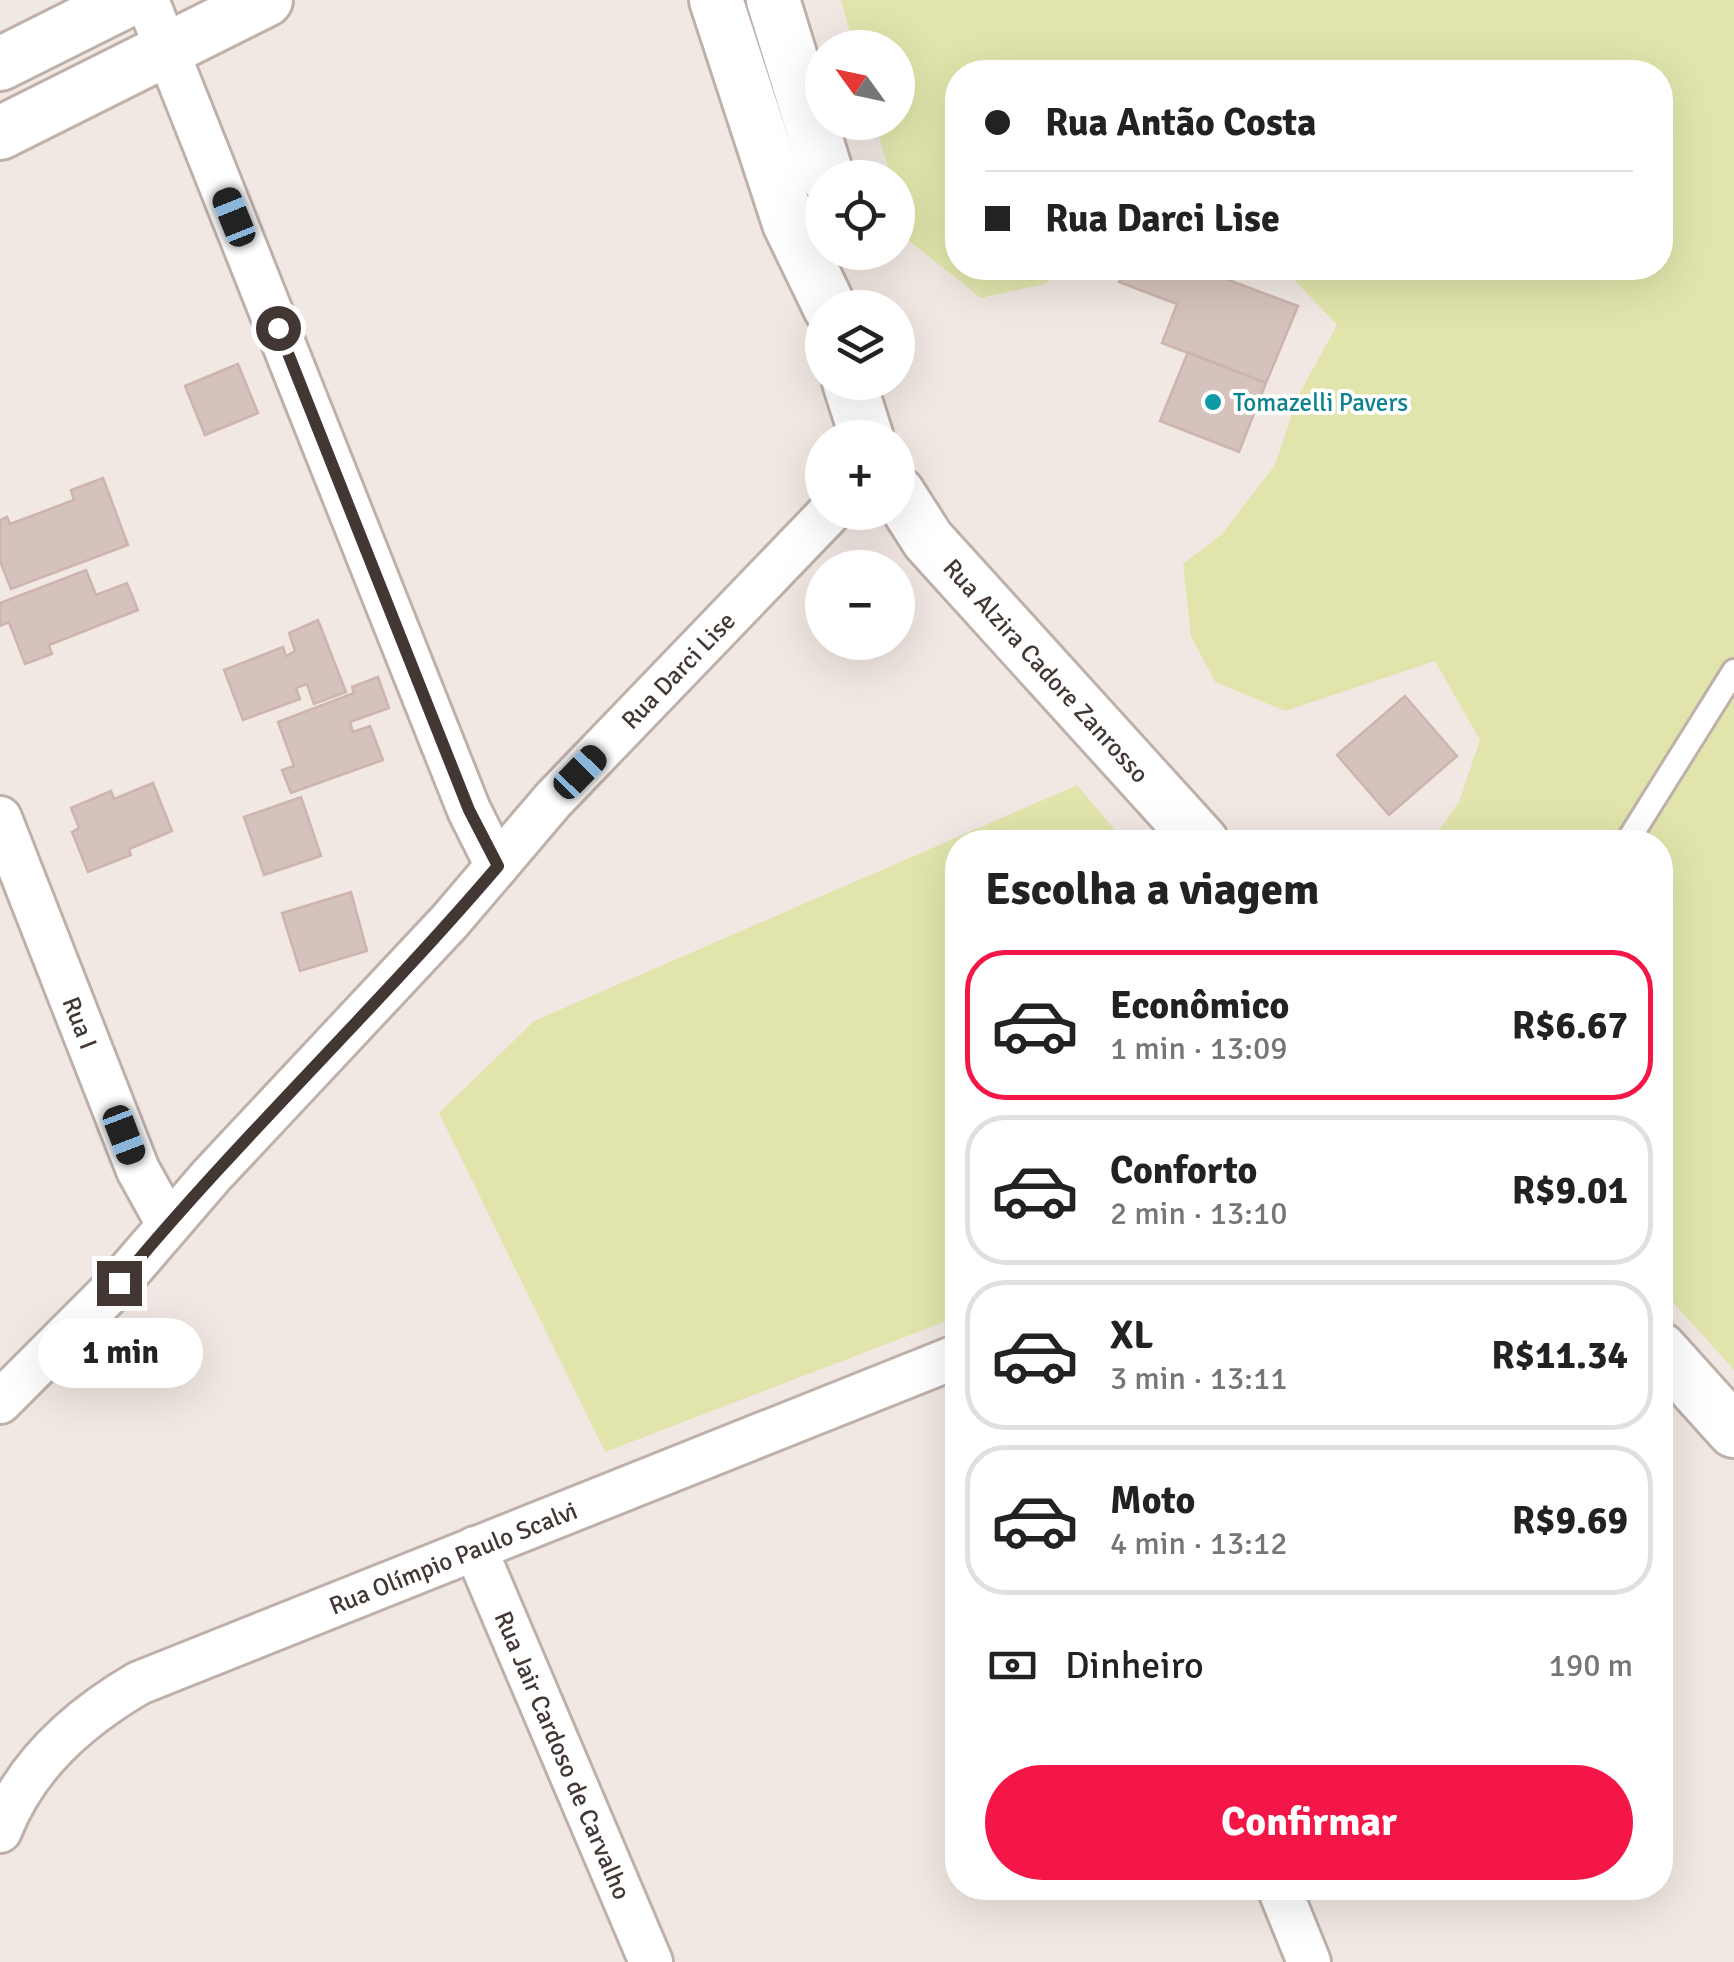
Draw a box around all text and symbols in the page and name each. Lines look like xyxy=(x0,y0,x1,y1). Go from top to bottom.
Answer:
north arrow xyxy=(805,30,915,140)
map controls xyxy=(805,30,915,660)
text: Rua Antão Costa xyxy=(1045,99,1316,146)
button: locate xyxy=(805,160,915,270)
car xyxy=(209,184,259,250)
text: Rua Darci Lise xyxy=(1045,195,1280,242)
button: layers xyxy=(805,290,915,400)
route start xyxy=(256,306,301,351)
place label: Tomazelli Pavers xyxy=(1233,387,1408,418)
marker: Tomazelli Pavers xyxy=(1202,391,1224,413)
button: + xyxy=(805,420,915,530)
button: − xyxy=(805,550,915,660)
street label: Rua Alzira Cadore Zanrosso xyxy=(937,552,1156,789)
street label: Rua Darci Lise xyxy=(614,605,741,735)
car xyxy=(548,740,612,804)
text: Escolha a viagem xyxy=(985,862,1319,917)
icon: car xyxy=(990,980,1080,1070)
text: Econômico xyxy=(1110,982,1289,1029)
street label: Rua I xyxy=(56,992,105,1053)
text: R$6.67 xyxy=(1512,1002,1628,1049)
text: 1 min · 13:09 xyxy=(1110,1029,1288,1068)
car xyxy=(99,1102,149,1168)
icon: car xyxy=(990,1145,1080,1235)
text: Conforto xyxy=(1110,1147,1257,1194)
text: R$9.01 xyxy=(1512,1167,1628,1214)
text: 2 min · 13:10 xyxy=(1110,1194,1288,1233)
route end xyxy=(97,1261,142,1306)
icon: car xyxy=(990,1310,1080,1400)
text: XL xyxy=(1110,1312,1153,1359)
callout: 1 min xyxy=(36,1318,202,1388)
text: R$11.34 xyxy=(1491,1332,1628,1379)
text: 1 min xyxy=(82,1333,159,1372)
text: 3 min · 13:11 xyxy=(1110,1359,1288,1398)
icon: car xyxy=(990,1475,1080,1565)
text: Moto xyxy=(1110,1477,1195,1524)
street label: Rua Olímpio Paulo Scalvi xyxy=(324,1494,581,1621)
text: R$9.69 xyxy=(1512,1497,1628,1544)
text: 4 min · 13:12 xyxy=(1110,1524,1288,1563)
street label: Rua Jair Cardoso de Carvalho xyxy=(488,1606,638,1904)
icon: cash xyxy=(985,1638,1040,1693)
text: Dinheiro xyxy=(1065,1642,1204,1689)
text: 190 m xyxy=(1549,1646,1633,1685)
button: Confirmar xyxy=(985,1765,1633,1880)

